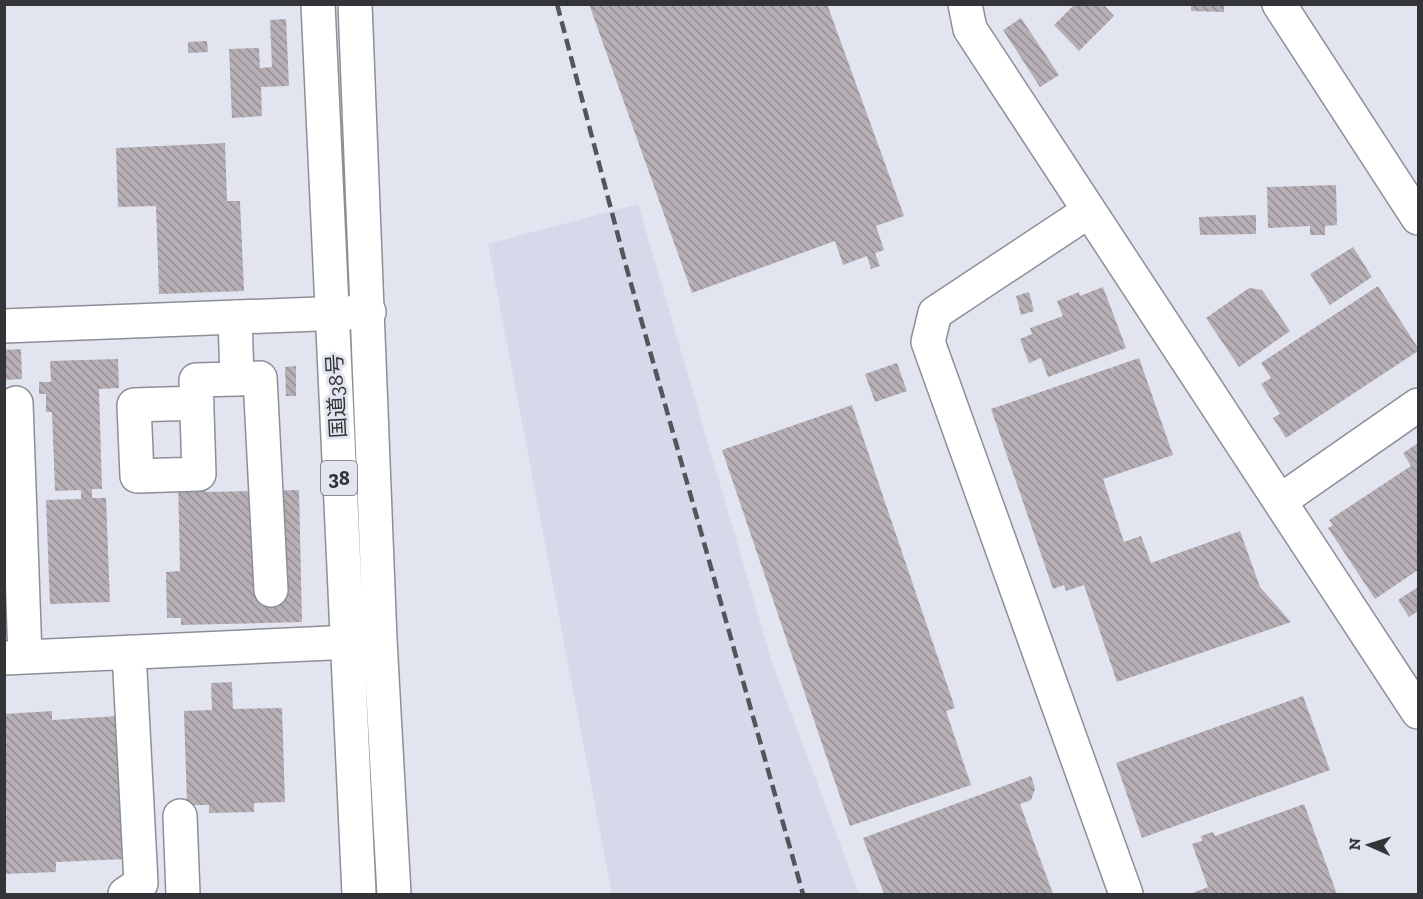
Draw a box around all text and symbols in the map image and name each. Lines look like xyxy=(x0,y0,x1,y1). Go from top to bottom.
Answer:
street label: 国道38号 xyxy=(321,353,351,439)
road number: 38 xyxy=(321,461,357,495)
north arrow xyxy=(1339,815,1399,875)
text: N xyxy=(1345,838,1364,851)

